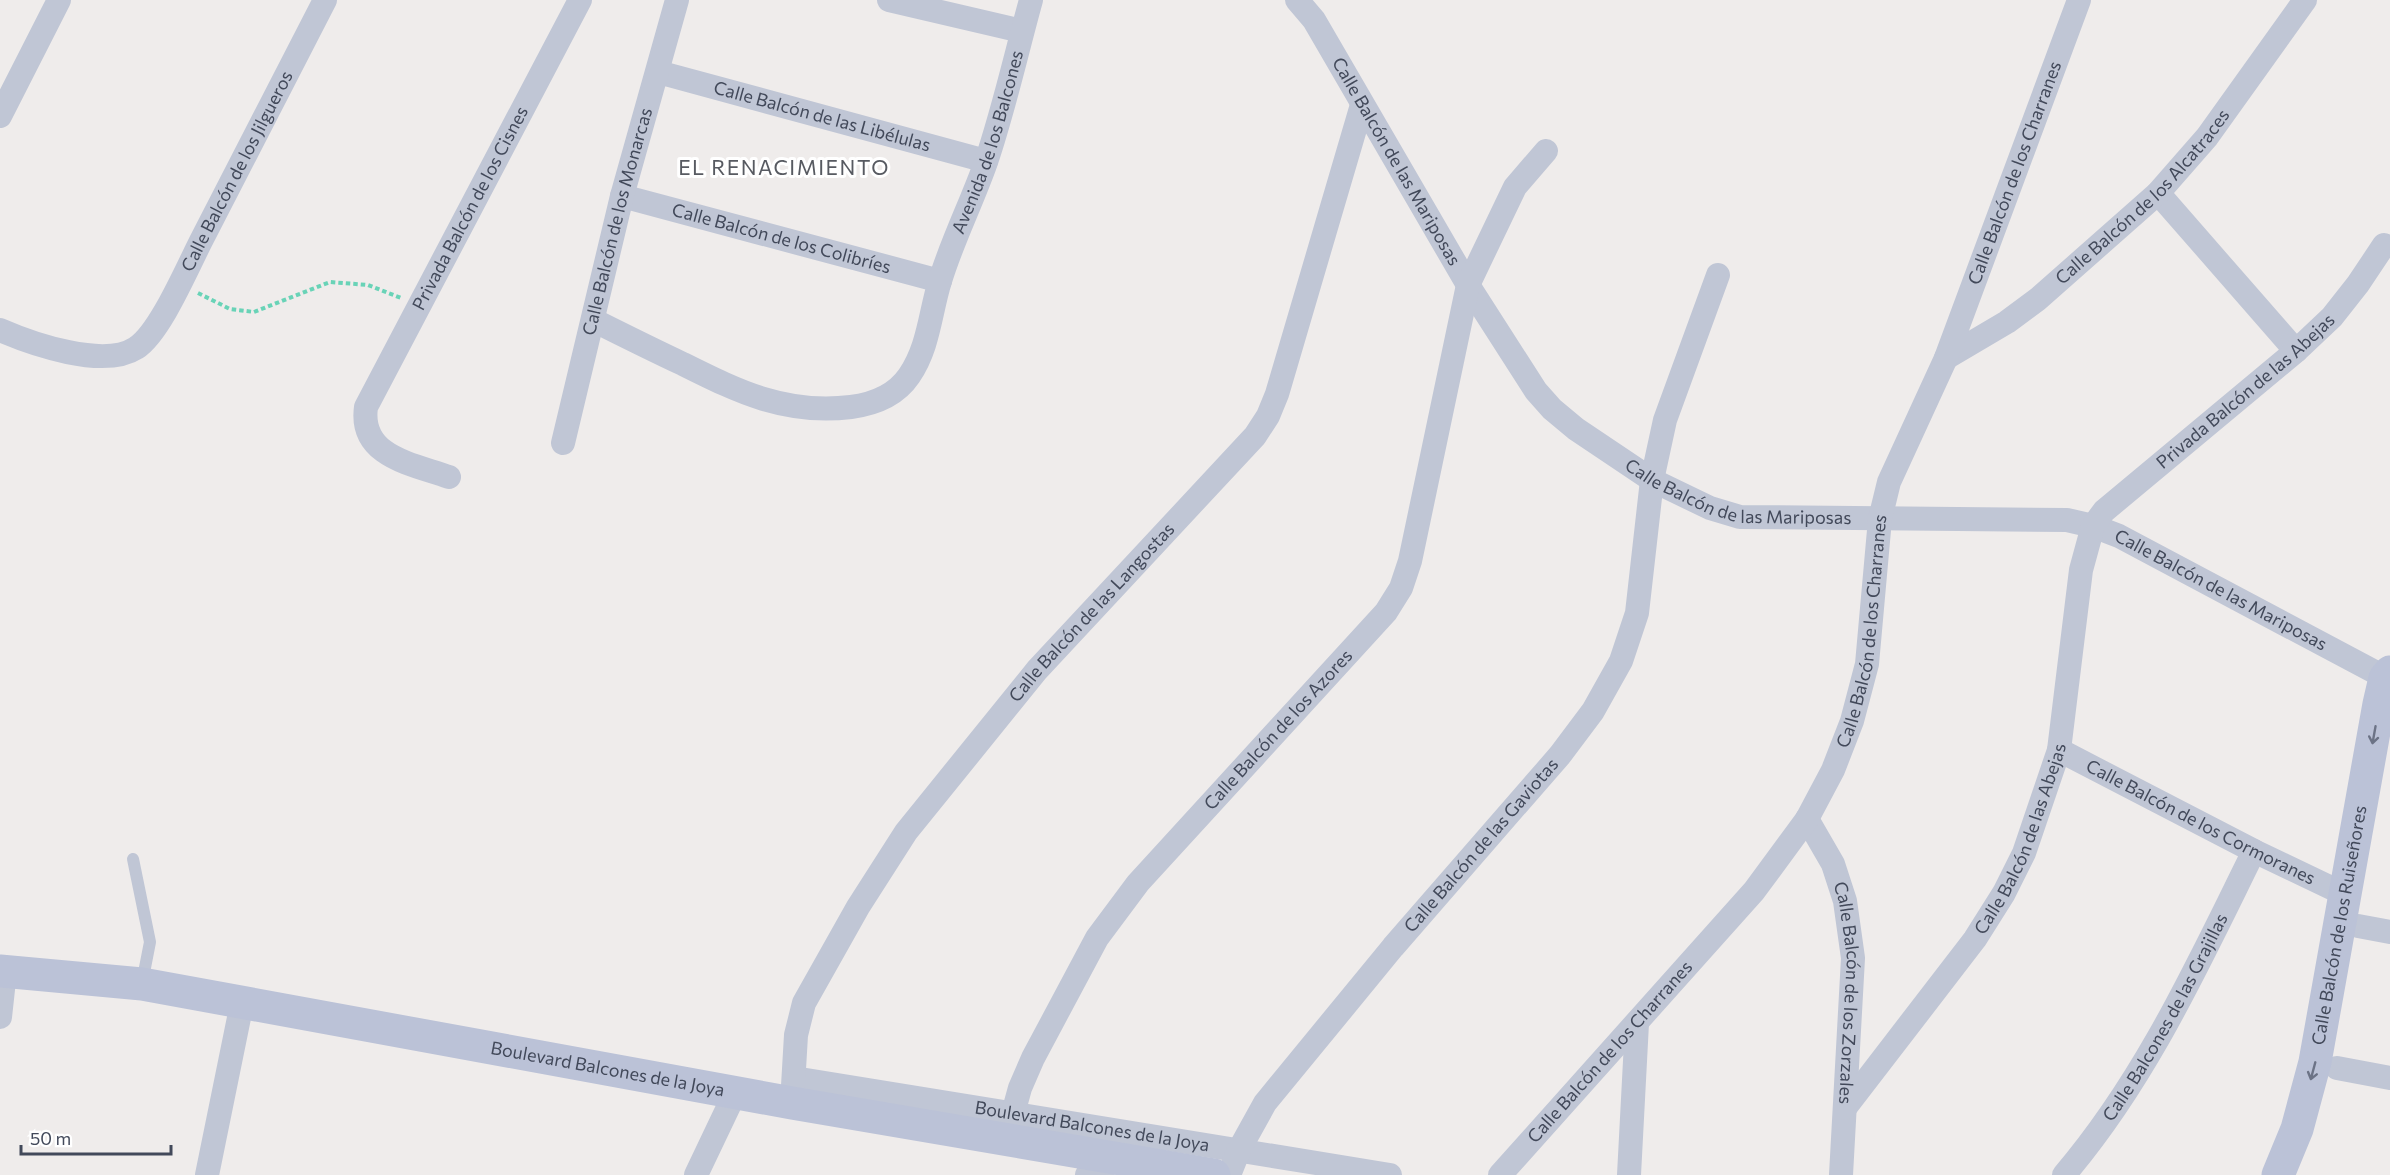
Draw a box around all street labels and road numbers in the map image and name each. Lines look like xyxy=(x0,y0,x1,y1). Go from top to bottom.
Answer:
street label: Avenida de los Balcones xyxy=(946,48,1027,237)
street label: Calle Balcón de las Mariposas xyxy=(1328,53,1466,269)
street label: Calle Balcón de los Charranes xyxy=(1962,58,2065,287)
street label: Calle Balcón de los Jilgueros xyxy=(176,67,297,275)
street label: Calle Balcón de las Libélulas xyxy=(711,76,933,155)
street label: Privada Balcón de los Cisnes xyxy=(407,102,532,314)
street label: Calle Balcón de los Alcatraces xyxy=(2050,104,2233,289)
street label: Calle Balcón de los Monarcas xyxy=(577,105,656,337)
street label: Calle Balcón de los Colibríes xyxy=(670,198,894,277)
street label: Privada Balcón de las Abejas xyxy=(2151,308,2339,473)
street label: Calle Balcón de las Mariposas xyxy=(1621,453,1852,528)
street label: Calle Balcón de los Charranes xyxy=(1831,512,1891,751)
street label: Calle Balcón de las Langostas xyxy=(1004,518,1179,706)
street label: Calle Balcón de las Mariposas xyxy=(2111,524,2331,655)
street label: Calle Balcón de los Azores xyxy=(1199,644,1357,814)
street label: Calle Balcón de las Abejas xyxy=(1969,742,2070,938)
street label: Calle Balcón de las Gaviotas xyxy=(1399,753,1562,936)
street label: Calle Balcón de los Cormoranes xyxy=(2083,754,2319,889)
street label: Calle Balcón de los Ruiseñores xyxy=(2306,804,2371,1047)
street label: Calle Balcón de los Zorzales xyxy=(1829,878,1865,1105)
street label: Calle Balcones de las Grajillas xyxy=(2097,909,2232,1125)
street label: Calle Balcón de los Charranes xyxy=(1522,956,1696,1147)
street label: Boulevard Balcones de la Joya xyxy=(489,1036,727,1100)
street label: Boulevard Balcones de la Joya xyxy=(973,1096,1211,1155)

